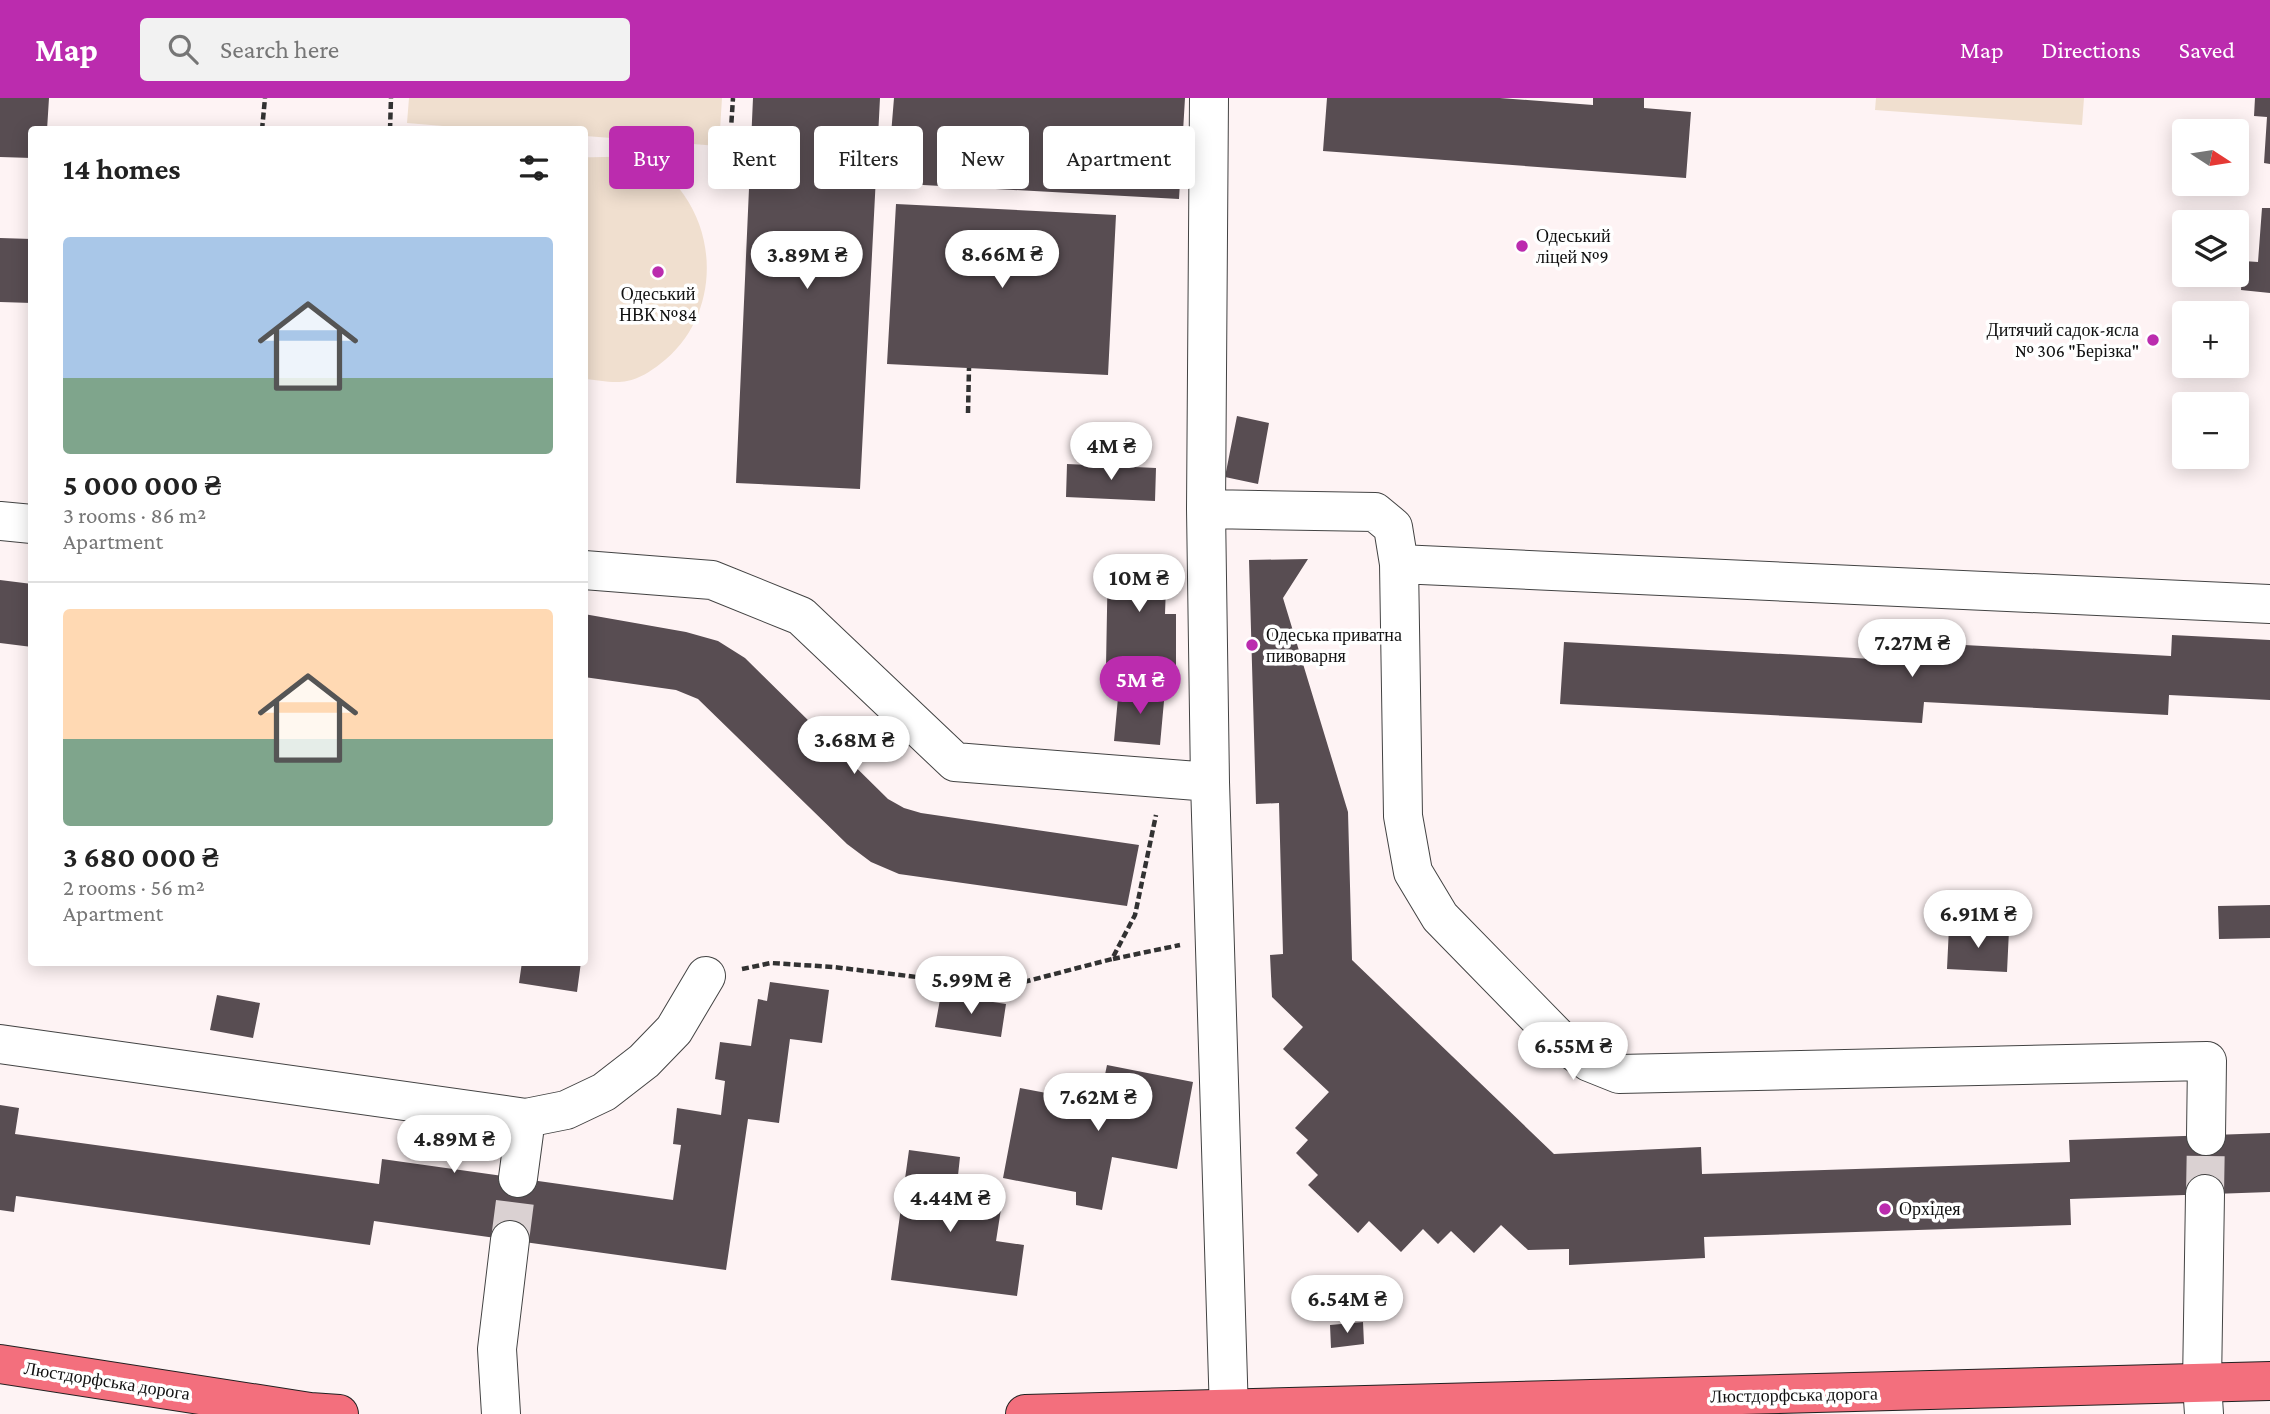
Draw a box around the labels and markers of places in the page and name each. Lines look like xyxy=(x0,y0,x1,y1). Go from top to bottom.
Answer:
place label: Одеський ліцей №9 xyxy=(1536,226,1611,267)
pin: 8.66M ₴ xyxy=(937,230,1067,290)
pin: 3.89M ₴ xyxy=(742,232,872,291)
marker: Одеський ліцей №9 xyxy=(1514,238,1530,254)
marker: Одеський НВК №84 xyxy=(650,264,666,280)
place label: Одеський НВК №84 xyxy=(619,284,697,325)
place label: Дитячий садок-ясла № 306 "Берізка" xyxy=(1987,320,2139,361)
marker: Дитячий садок-ясла № 306 "Берізка" xyxy=(2145,332,2161,348)
pin: 4M ₴ xyxy=(1070,422,1152,482)
pin: 10M ₴ xyxy=(1090,554,1188,614)
pin: 7.27M ₴ xyxy=(1847,620,1977,679)
place label: Одеська приватна пивоварня xyxy=(1266,625,1402,666)
marker: Одеська приватна пивоварня xyxy=(1244,637,1260,653)
pin: 5M ₴ xyxy=(1099,656,1181,716)
pin: 3.68M ₴ xyxy=(789,716,919,776)
pin: 6.91M ₴ xyxy=(1913,890,2043,950)
pin: 5.99M ₴ xyxy=(906,956,1036,1016)
pin: 6.55M ₴ xyxy=(1508,1023,1638,1082)
pin: 7.62M ₴ xyxy=(1033,1074,1163,1133)
pin: 4.89M ₴ xyxy=(389,1116,519,1175)
pin: 4.44M ₴ xyxy=(885,1174,1015,1234)
place label: Орхідея xyxy=(1899,1199,1960,1219)
marker: Орхідея xyxy=(1877,1201,1893,1217)
pin: 6.54M ₴ xyxy=(1282,1276,1412,1335)

